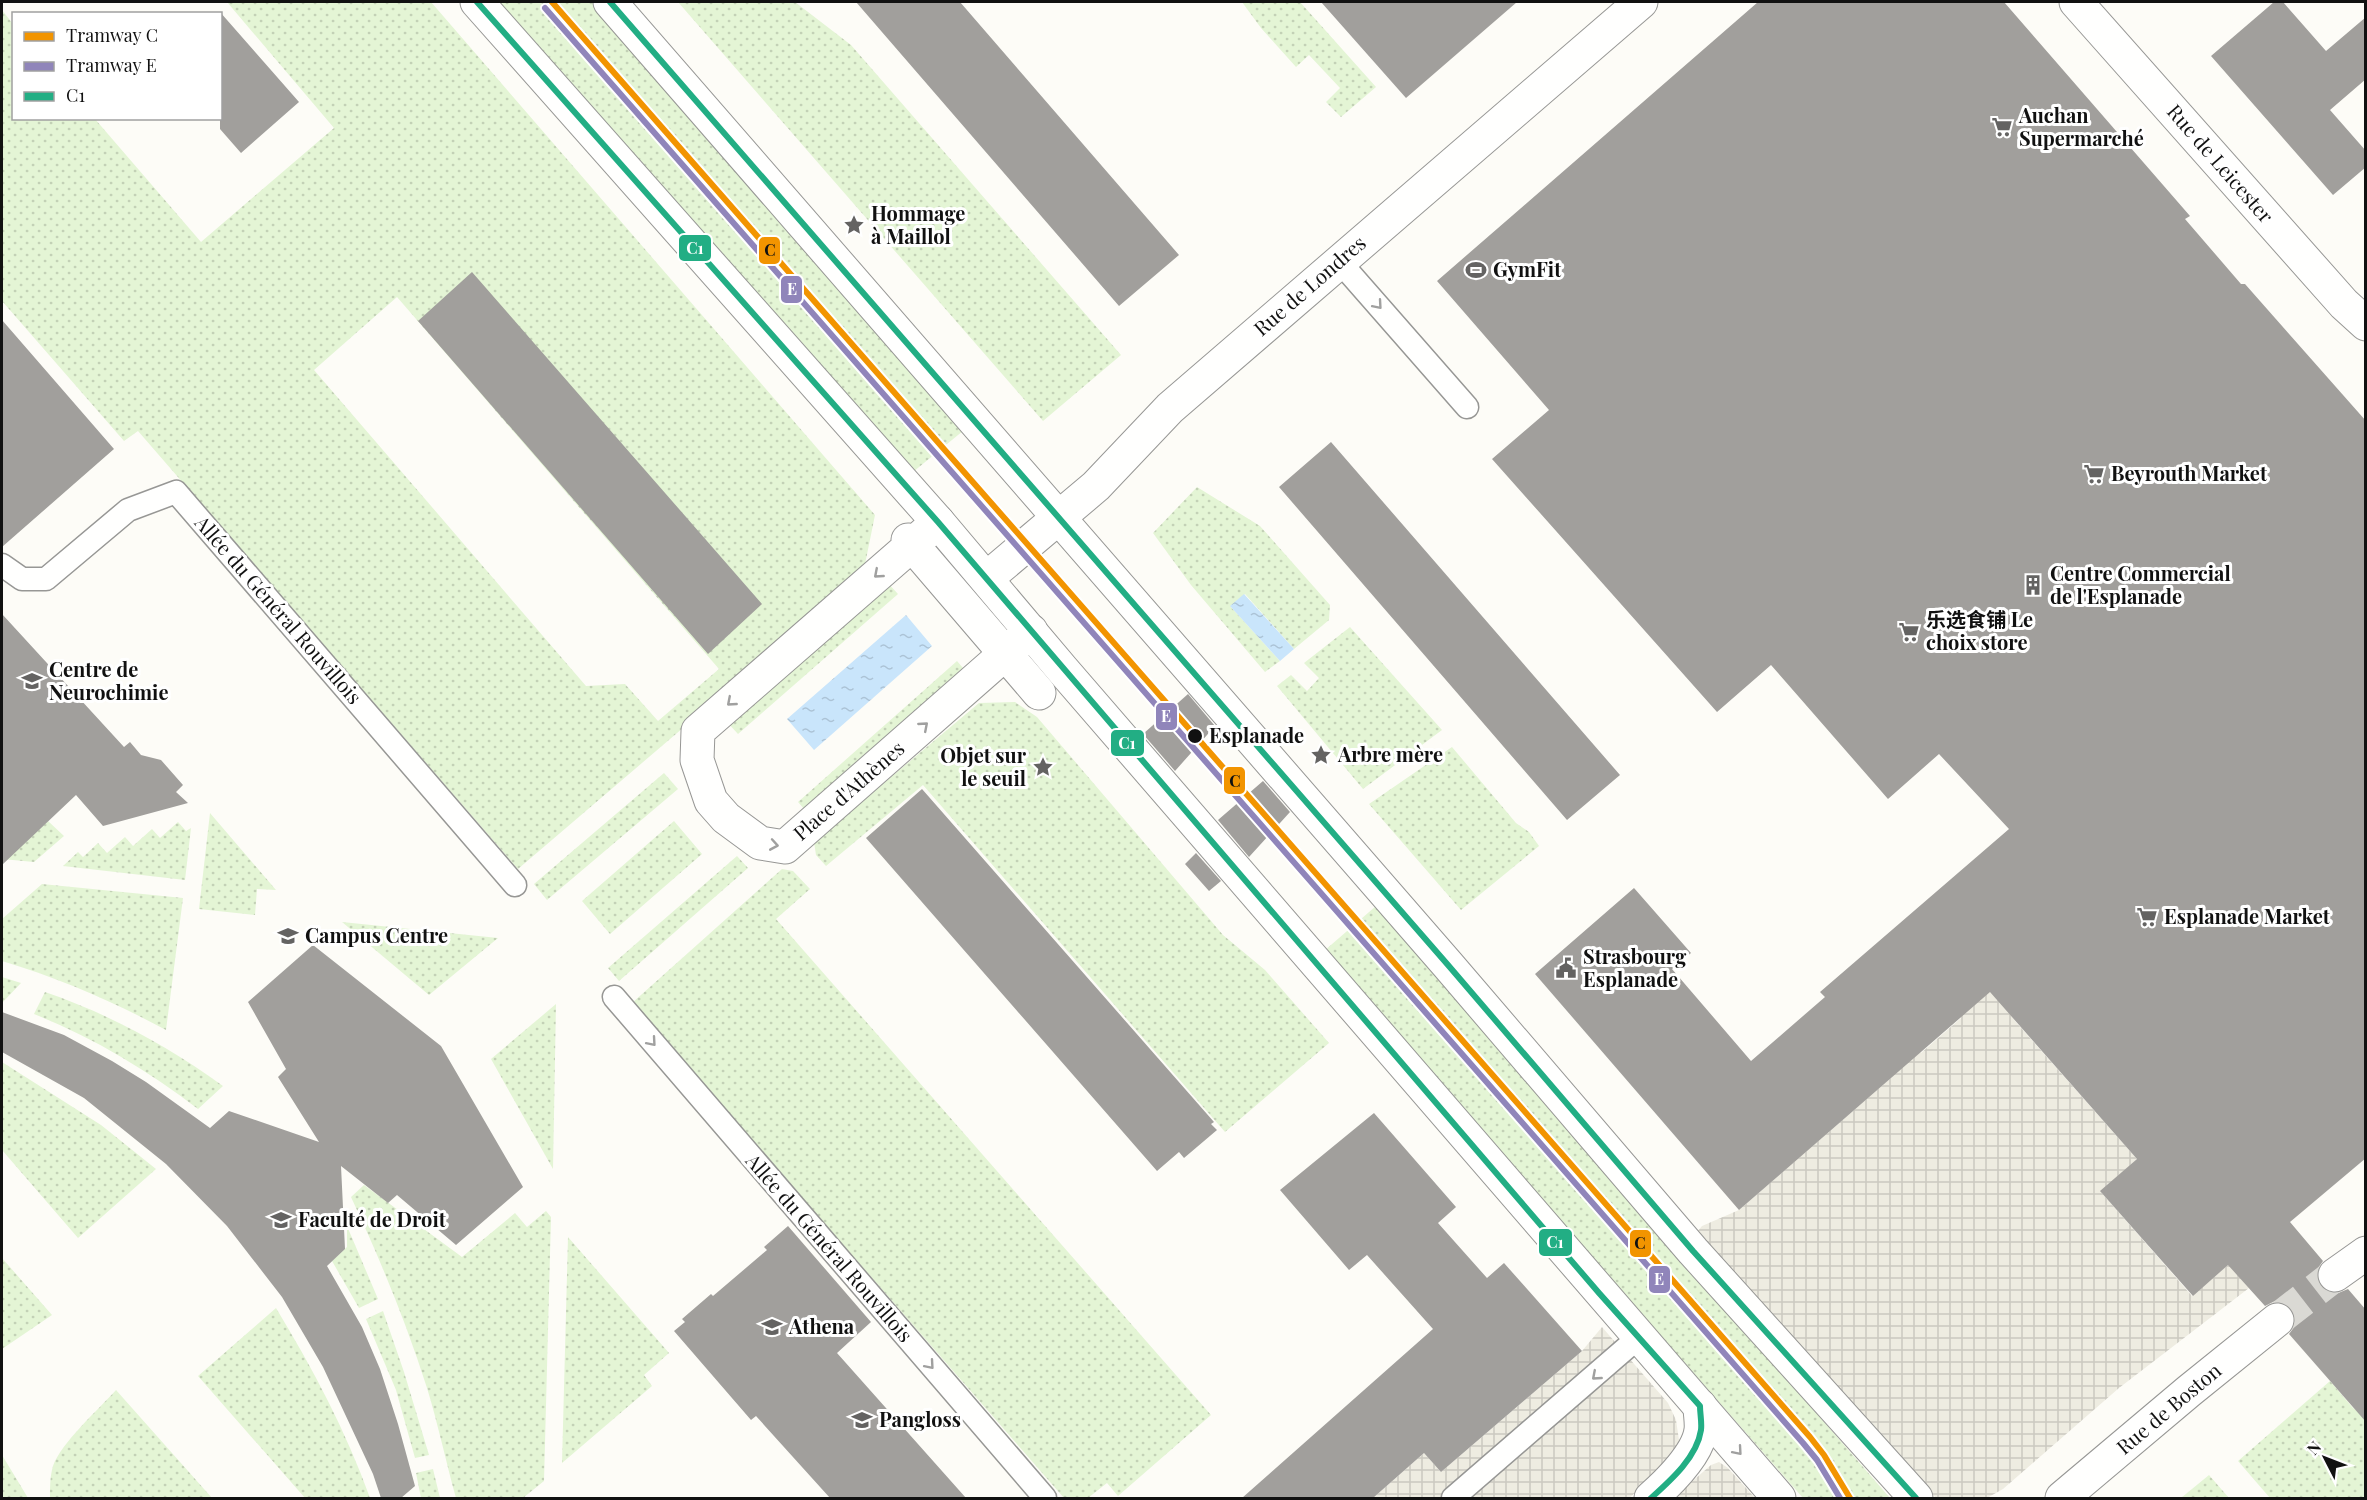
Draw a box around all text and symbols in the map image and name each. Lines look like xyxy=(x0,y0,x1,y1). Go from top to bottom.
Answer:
legend xyxy=(12,12,222,120)
text: Tramway C xyxy=(66,23,158,47)
text: Tramway E xyxy=(66,53,157,77)
text: C1 xyxy=(66,83,85,107)
street label: Rue de Leicester xyxy=(2162,98,2280,228)
place label: Auchan Supermarché xyxy=(2018,101,2144,151)
supermarket icon: Auchan Supermarché xyxy=(1990,115,2014,139)
place label: Hommage à Maillol xyxy=(871,199,965,249)
place icon: Hommage à Maillol xyxy=(842,213,866,237)
street label: Rue de Londres xyxy=(1247,229,1371,341)
line badge: C1 xyxy=(678,234,712,262)
line badge: C xyxy=(758,236,781,265)
text: C1 xyxy=(686,237,704,258)
text: C xyxy=(764,239,776,260)
place label: GymFit xyxy=(1493,255,1562,282)
sports icon: GymFit xyxy=(1464,258,1488,282)
line badge: E xyxy=(780,275,803,304)
text: E xyxy=(787,278,797,299)
one-way arrow xyxy=(1371,298,1382,309)
place label: Beyrouth Market xyxy=(2111,459,2268,486)
supermarket icon: Beyrouth Market xyxy=(2082,462,2106,486)
street label: Allée du Général Rouvillois xyxy=(189,508,368,709)
place label: Centre Commercial de l'Esplanade xyxy=(2050,559,2231,609)
one-way arrow xyxy=(874,567,885,578)
building icon: Centre Commercial de l'Esplanade xyxy=(2021,573,2045,597)
place label: 乐选食铺 Le choix store xyxy=(1926,605,2033,655)
supermarket icon: 乐选食铺 Le choix store xyxy=(1897,620,1921,644)
place label: Centre de Neurochimie xyxy=(49,655,168,705)
school or university icon: Centre de Neurochimie xyxy=(20,669,44,693)
one-way arrow xyxy=(727,695,738,706)
line badge: E xyxy=(1155,702,1178,731)
text: E xyxy=(1161,705,1171,726)
place label: Esplanade xyxy=(1209,721,1304,748)
one-way arrow xyxy=(917,722,928,733)
marker: Esplanade xyxy=(1186,727,1204,745)
line badge: C1 xyxy=(1110,729,1145,757)
text: C1 xyxy=(1118,732,1136,753)
street label: Place d'Athènes xyxy=(787,734,909,846)
place label: Arbre mère xyxy=(1337,740,1443,767)
place label: Objet sur le seuil xyxy=(940,741,1027,791)
place icon: Arbre mère xyxy=(1309,743,1333,767)
place icon: Objet sur le seuil xyxy=(1031,755,1055,779)
line badge: C xyxy=(1223,766,1246,795)
text: C xyxy=(1229,770,1241,791)
one-way arrow xyxy=(769,838,779,851)
place label: Esplanade Market xyxy=(2164,902,2331,929)
supermarket icon: Esplanade Market xyxy=(2135,905,2159,929)
place label: Campus Centre xyxy=(305,921,448,948)
school or university icon: Campus Centre xyxy=(276,924,300,948)
place label: Strasbourg Esplanade xyxy=(1583,942,1686,992)
public building icon: Strasbourg Esplanade xyxy=(1554,956,1578,980)
one-way arrow xyxy=(645,1035,656,1046)
street label: Allée du Général Rouvillois xyxy=(740,1146,919,1347)
place label: Faculté de Droit xyxy=(298,1205,447,1232)
school or university icon: Faculté de Droit xyxy=(269,1208,293,1232)
line badge: C1 xyxy=(1538,1228,1573,1257)
line badge: C xyxy=(1629,1229,1652,1258)
text: C1 xyxy=(1546,1231,1564,1252)
text: C xyxy=(1634,1232,1646,1253)
line badge: E xyxy=(1648,1265,1671,1294)
text: E xyxy=(1654,1268,1664,1289)
place label: Athena xyxy=(788,1312,855,1339)
school or university icon: Athena xyxy=(760,1315,784,1339)
street label: Rue de Boston xyxy=(2110,1356,2226,1460)
one-way arrow xyxy=(923,1358,934,1369)
one-way arrow xyxy=(1592,1369,1602,1380)
place label: Pangloss xyxy=(879,1405,961,1432)
school or university icon: Pangloss xyxy=(850,1408,874,1432)
north arrow xyxy=(2295,1428,2355,1488)
text: N xyxy=(2302,1436,2325,1459)
one-way arrow xyxy=(1731,1444,1742,1455)

